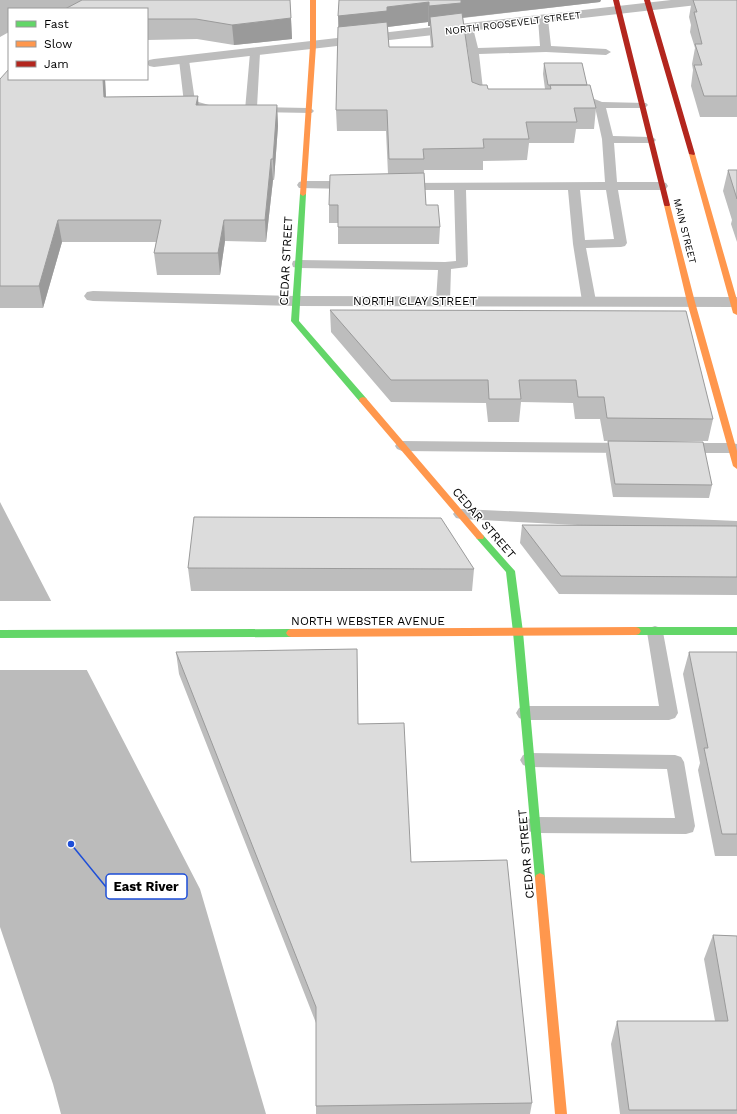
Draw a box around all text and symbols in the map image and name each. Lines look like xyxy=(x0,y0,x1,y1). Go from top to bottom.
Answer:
legend xyxy=(8,8,148,80)
street label: NORTH ROOSEVELT STREET xyxy=(444,9,582,37)
text: Fast xyxy=(44,17,69,31)
text: Slow xyxy=(44,37,72,51)
text: Jam xyxy=(44,57,69,71)
street label: MAIN STREET xyxy=(672,197,698,265)
street label: CEDAR STREET xyxy=(277,216,295,306)
street label: NORTH CLAY STREET xyxy=(353,294,477,308)
street label: CEDAR STREET xyxy=(449,485,519,561)
street label: NORTH WEBSTER AVENUE xyxy=(291,614,445,628)
street label: CEDAR STREET xyxy=(515,809,537,899)
callout: East River xyxy=(106,874,187,899)
text: East River xyxy=(113,879,179,894)

